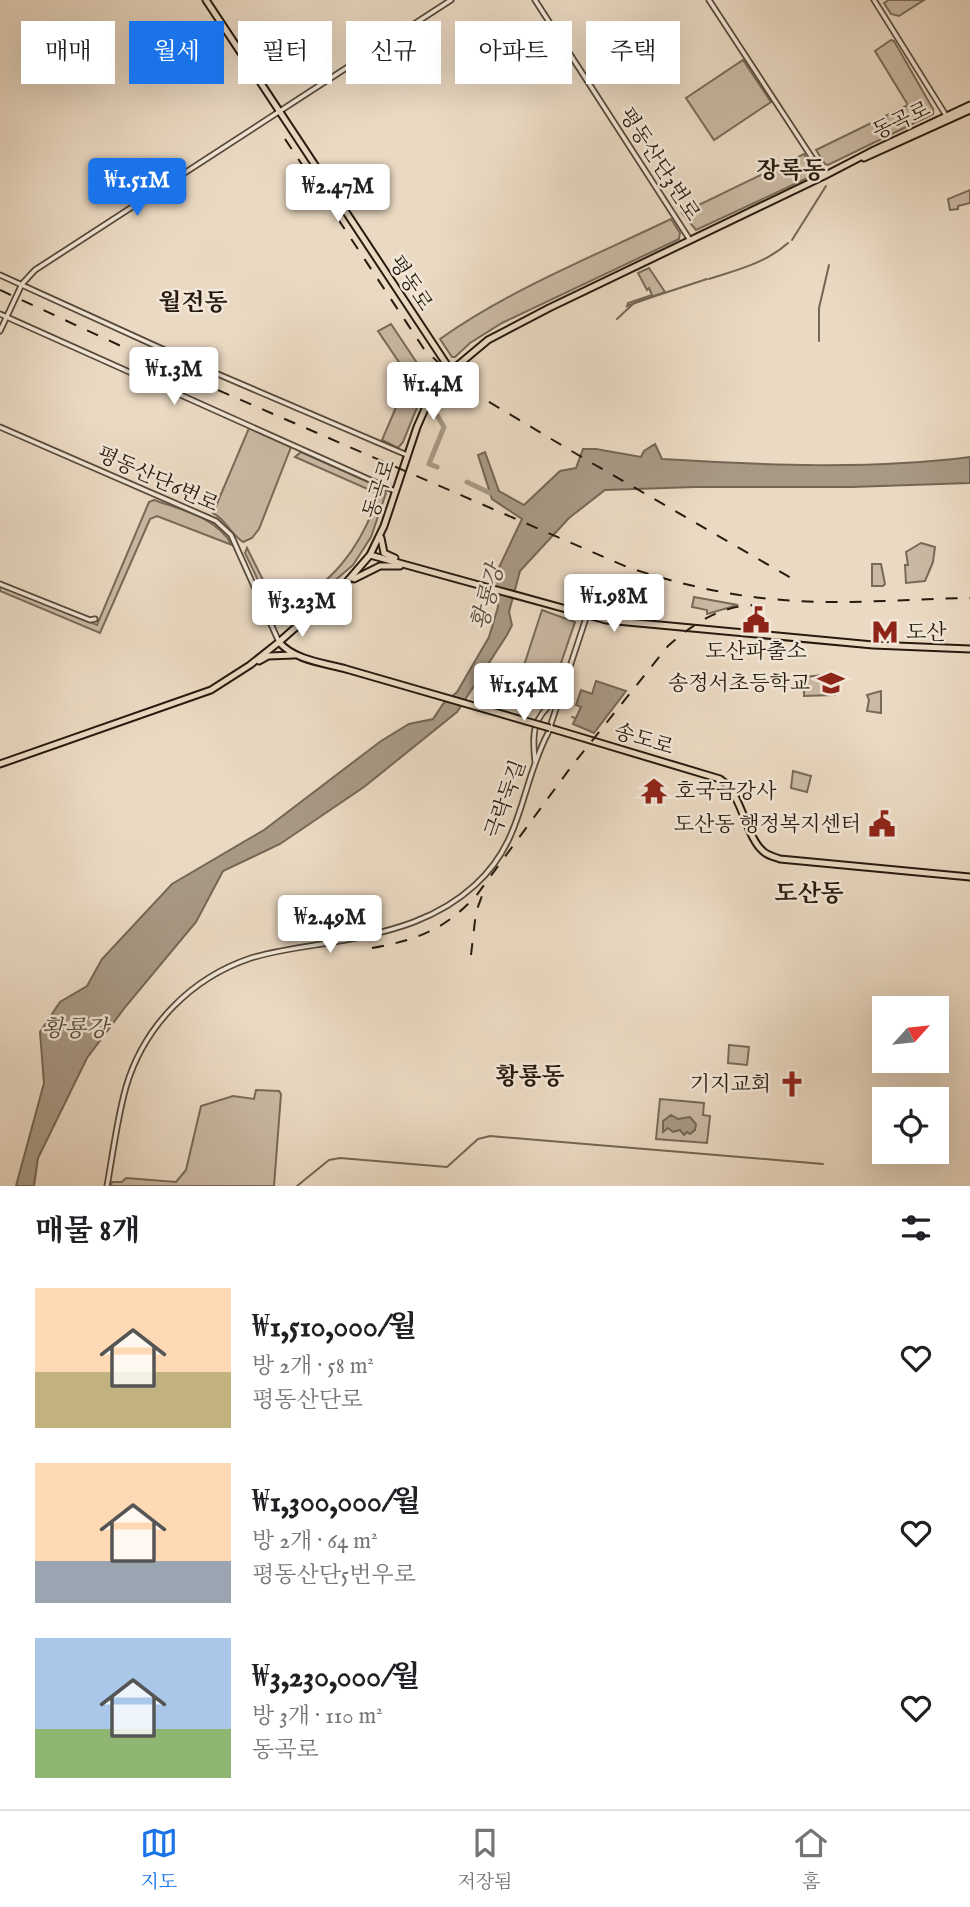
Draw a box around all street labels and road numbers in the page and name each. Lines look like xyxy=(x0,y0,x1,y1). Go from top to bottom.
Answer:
street label: 동곡로 xyxy=(868,96,935,146)
street label: 평동산단3번로 xyxy=(612,103,705,226)
street label: 평동로 xyxy=(382,251,438,317)
street label: 평동산단6번로 xyxy=(92,441,223,519)
street label: 동곡로 xyxy=(358,456,403,523)
street label: 송도로 xyxy=(611,719,677,762)
street label: 극락둑길 xyxy=(480,757,533,842)

